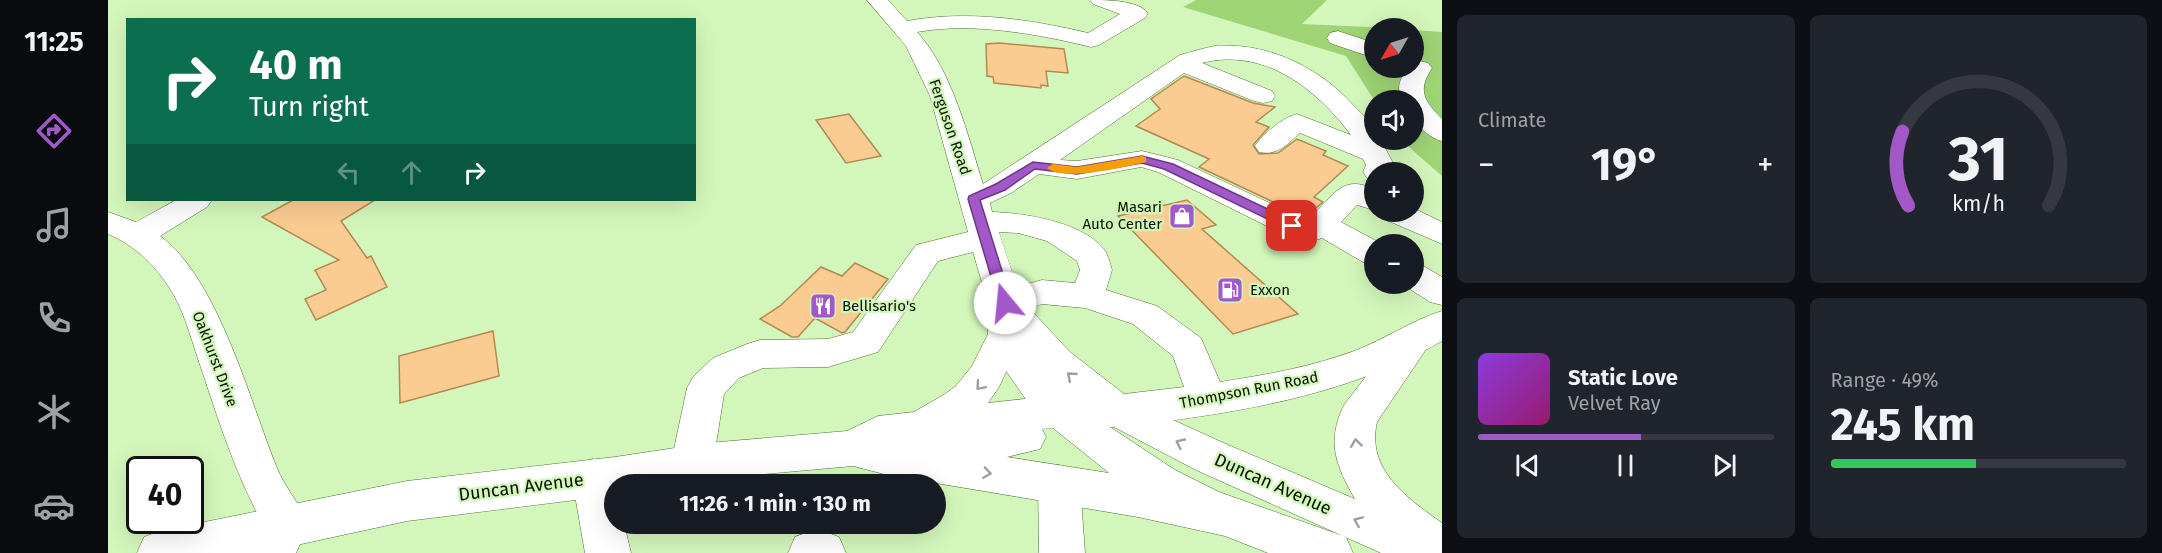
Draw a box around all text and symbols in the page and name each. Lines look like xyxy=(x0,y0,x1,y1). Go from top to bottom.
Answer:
north arrow xyxy=(1364,18,1424,78)
map controls xyxy=(1364,18,1424,294)
text: 11:25 xyxy=(24,26,84,58)
text: 40 m xyxy=(249,40,343,90)
icon: right xyxy=(150,42,228,120)
street label: Ferguson Road xyxy=(925,77,975,177)
button: sound xyxy=(1364,90,1424,150)
text: Turn right xyxy=(249,91,369,123)
text: Climate xyxy=(1478,108,1546,132)
icon: directions xyxy=(33,110,75,152)
text: 31 xyxy=(1947,122,2008,197)
text: 19° xyxy=(1591,138,1661,192)
text: − xyxy=(1478,145,1495,185)
text: + xyxy=(1757,145,1774,185)
icon: left xyxy=(332,156,365,189)
icon: ahead xyxy=(395,156,428,189)
icon: right xyxy=(458,156,491,189)
button: + xyxy=(1364,162,1424,222)
text: km/h xyxy=(1952,191,2005,217)
place label: Masari Auto Center xyxy=(1083,198,1162,233)
pin xyxy=(1266,200,1317,251)
shop icon: Masari Auto Center xyxy=(1167,201,1197,231)
icon: music xyxy=(33,204,75,246)
icon: arrive xyxy=(1275,209,1308,242)
button: − xyxy=(1364,234,1424,294)
position arrow xyxy=(973,271,1037,335)
fuel station icon: Exxon xyxy=(1215,275,1245,305)
place label: Exxon xyxy=(1250,281,1290,299)
restaurant icon: Bellisario's xyxy=(808,291,838,321)
icon: phone xyxy=(33,297,75,339)
place label: Bellisario's xyxy=(842,297,916,315)
street label: Oakhurst Drive xyxy=(189,309,241,409)
text: Static Love xyxy=(1568,364,1678,391)
street label: Thompson Run Road xyxy=(1178,368,1320,412)
text: Range · 49% xyxy=(1831,368,1939,392)
one-way arrow xyxy=(1067,372,1078,383)
one-way arrow xyxy=(976,379,987,390)
icon: climate xyxy=(33,391,75,433)
text: Velvet Ray xyxy=(1568,391,1661,415)
text: 245 km xyxy=(1831,398,1975,452)
one-way arrow xyxy=(1175,438,1186,450)
one-way arrow xyxy=(1350,438,1362,447)
street label: Duncan Avenue xyxy=(1211,448,1335,520)
icon: previous xyxy=(1511,449,1544,482)
icon: pause xyxy=(1609,449,1642,482)
icon: next xyxy=(1708,449,1741,482)
speed limit sign: 40 xyxy=(126,456,204,534)
one-way arrow xyxy=(982,467,992,479)
street label: Duncan Avenue xyxy=(457,468,585,506)
icon: car xyxy=(33,485,75,527)
text: 11:26 · 1 min · 130 m xyxy=(679,490,871,517)
one-way arrow xyxy=(1353,517,1364,529)

